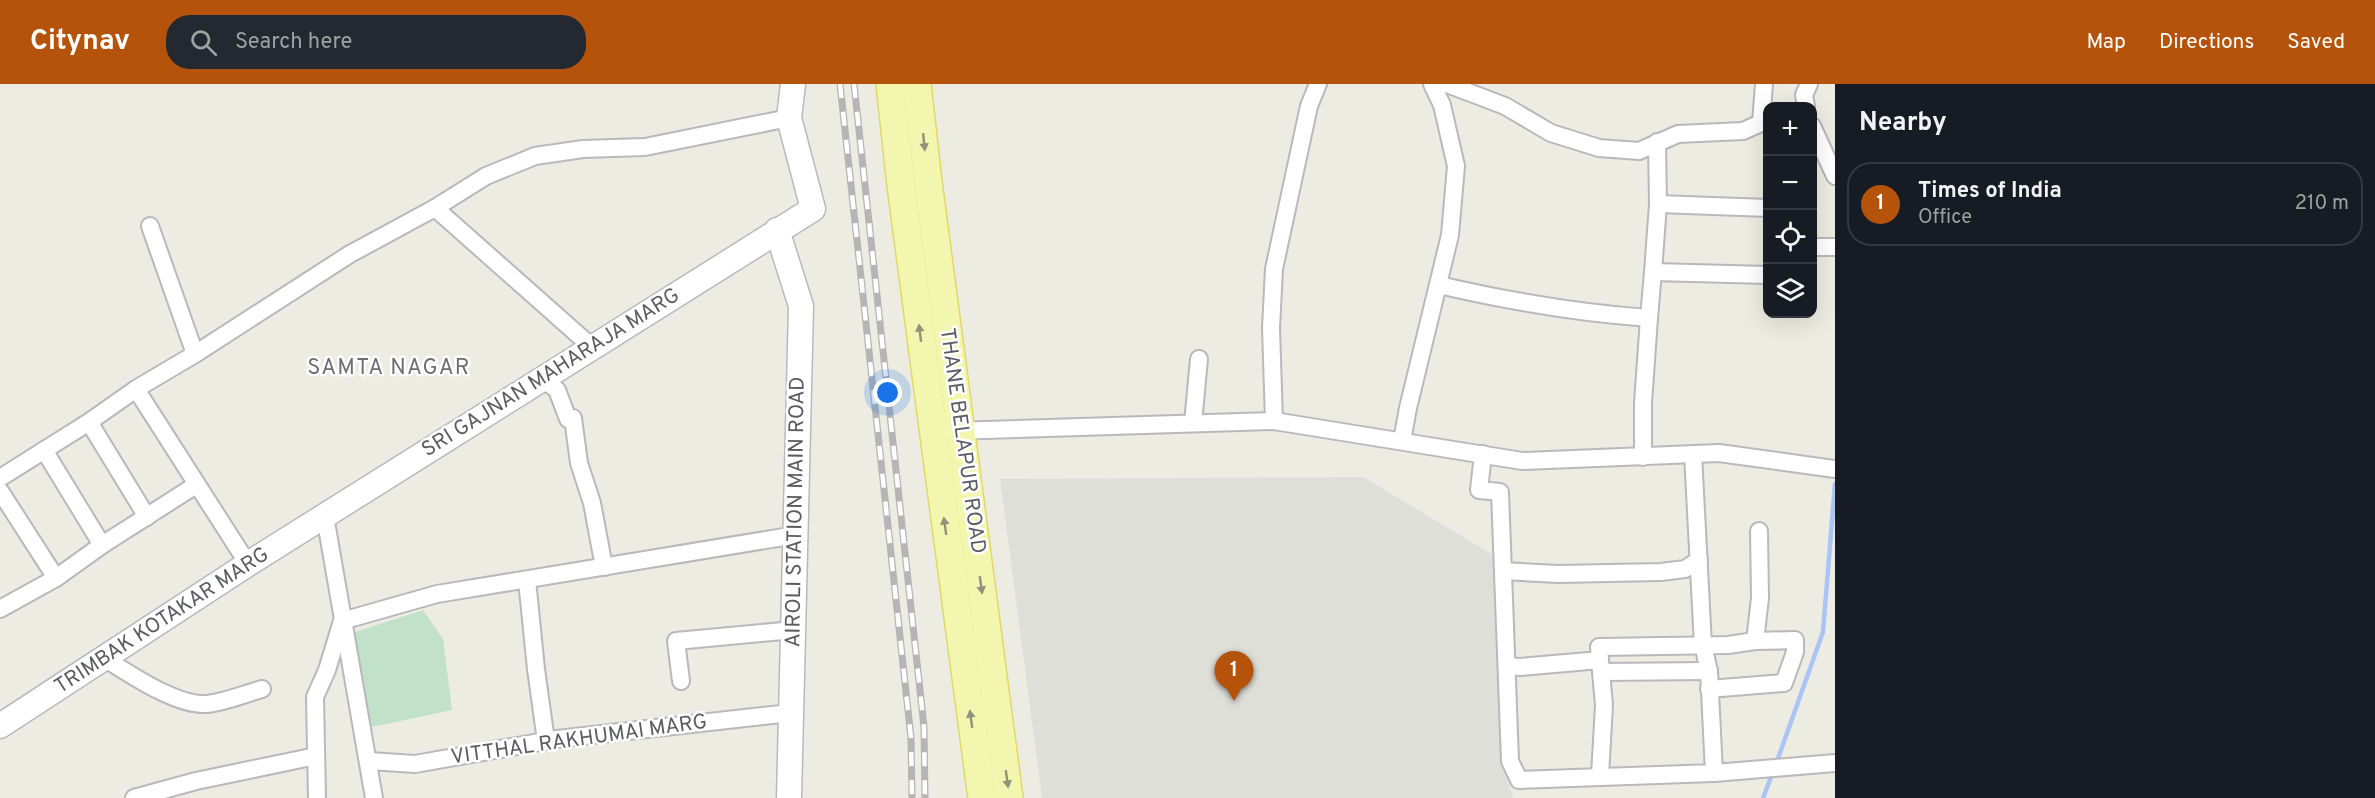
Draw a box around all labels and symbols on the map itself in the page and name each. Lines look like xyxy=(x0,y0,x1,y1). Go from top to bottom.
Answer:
one-way arrow xyxy=(919,133,929,152)
street label: SRI GAJNAN MAHARAJA MARG xyxy=(417,282,685,464)
one-way arrow xyxy=(915,323,925,342)
street label: THANE BELAPUR ROAD xyxy=(933,326,991,556)
district label: SAMTA NAGAR xyxy=(307,355,471,382)
street label: AIROLI STATION MAIN ROAD xyxy=(780,376,812,648)
your location xyxy=(873,378,902,407)
one-way arrow xyxy=(941,516,950,535)
street label: TRIMBAK KOTAKAR MARG xyxy=(50,541,274,701)
one-way arrow xyxy=(977,576,986,595)
pin: 1 xyxy=(1214,652,1254,701)
street label: VITTHAL RAKHUMAI MARG xyxy=(449,709,709,771)
one-way arrow xyxy=(967,710,976,729)
one-way arrow xyxy=(1002,769,1012,788)

